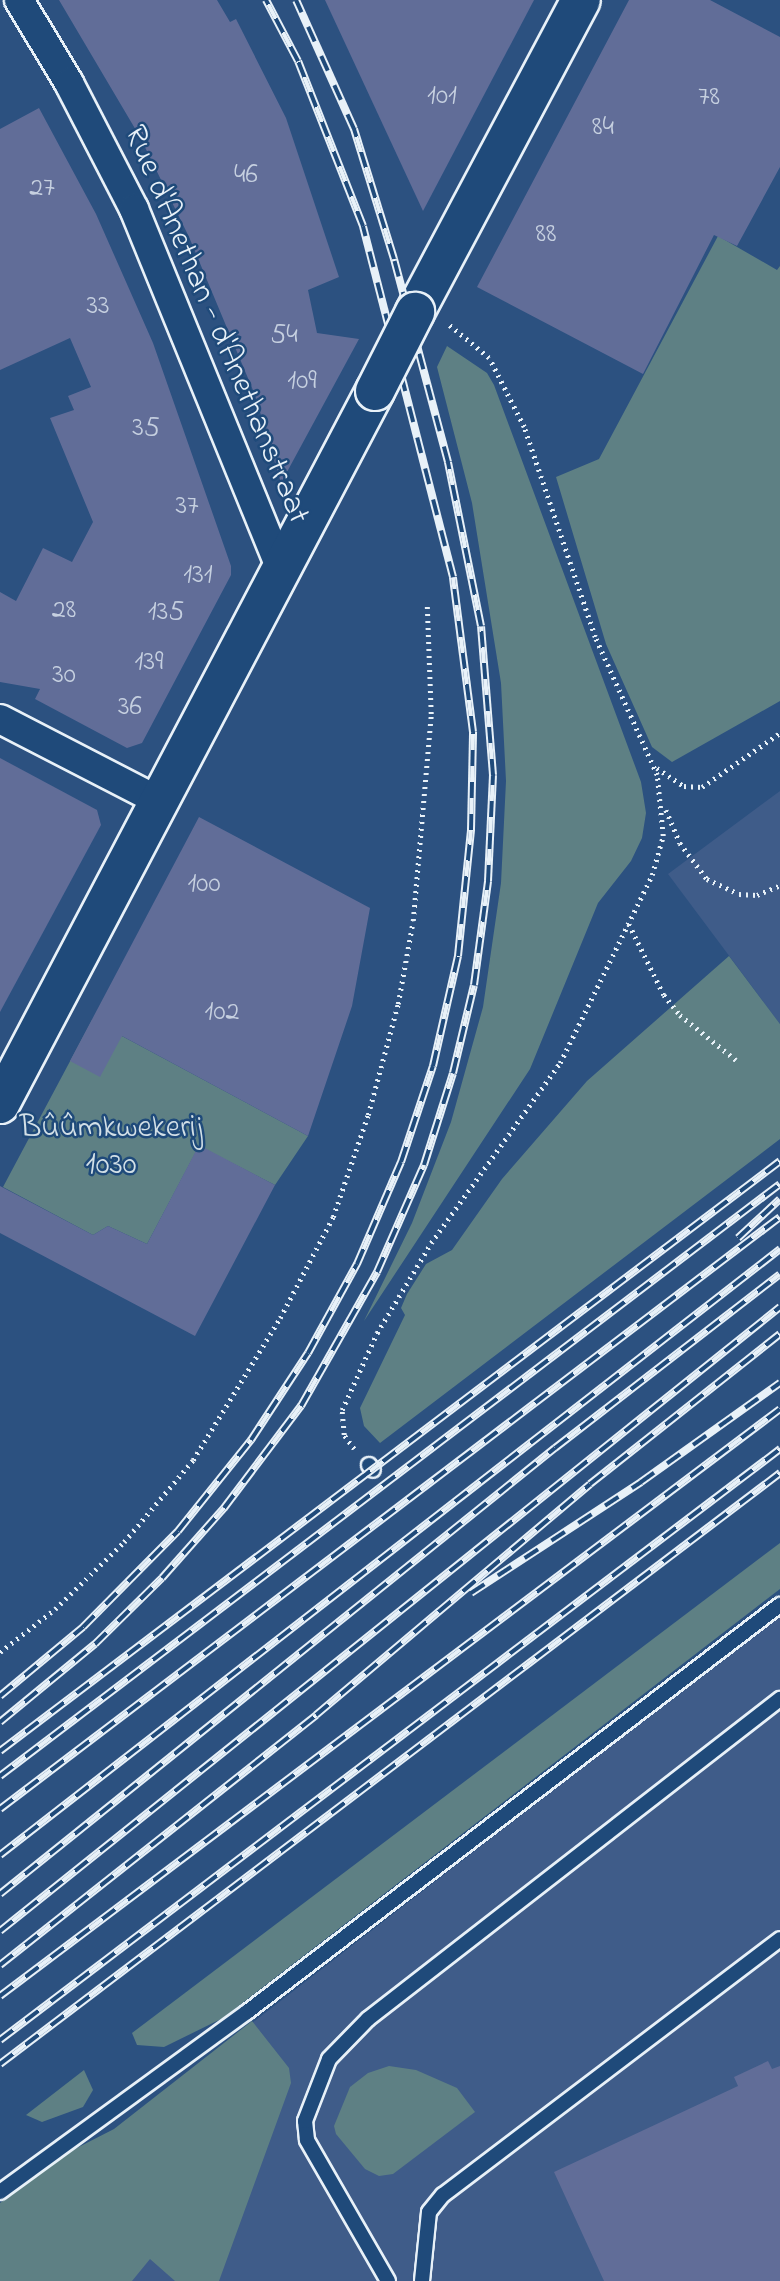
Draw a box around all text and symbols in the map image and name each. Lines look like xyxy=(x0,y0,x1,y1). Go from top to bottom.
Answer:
house number: 101 xyxy=(427,80,457,114)
house number: 78 xyxy=(698,81,720,115)
house number: 84 xyxy=(592,111,614,145)
street label: Rue d'Anethan - d'Anethanstraat xyxy=(114,120,316,530)
house number: 46 xyxy=(234,159,258,193)
house number: 27 xyxy=(29,172,55,206)
house number: 88 xyxy=(536,218,556,252)
house number: 33 xyxy=(86,290,110,324)
house number: 54 xyxy=(270,319,298,353)
house number: 109 xyxy=(287,365,317,399)
house number: 35 xyxy=(132,412,160,446)
house number: 37 xyxy=(175,490,199,524)
house number: 131 xyxy=(183,559,213,593)
house number: 28 xyxy=(52,594,76,628)
house number: 135 xyxy=(148,596,184,630)
house number: 139 xyxy=(135,646,163,680)
house number: 30 xyxy=(52,659,76,693)
house number: 36 xyxy=(118,691,142,725)
house number: 100 xyxy=(187,868,221,902)
house number: 102 xyxy=(205,996,239,1030)
park label: Bûûmkwekerij 1030 xyxy=(20,1111,202,1186)

